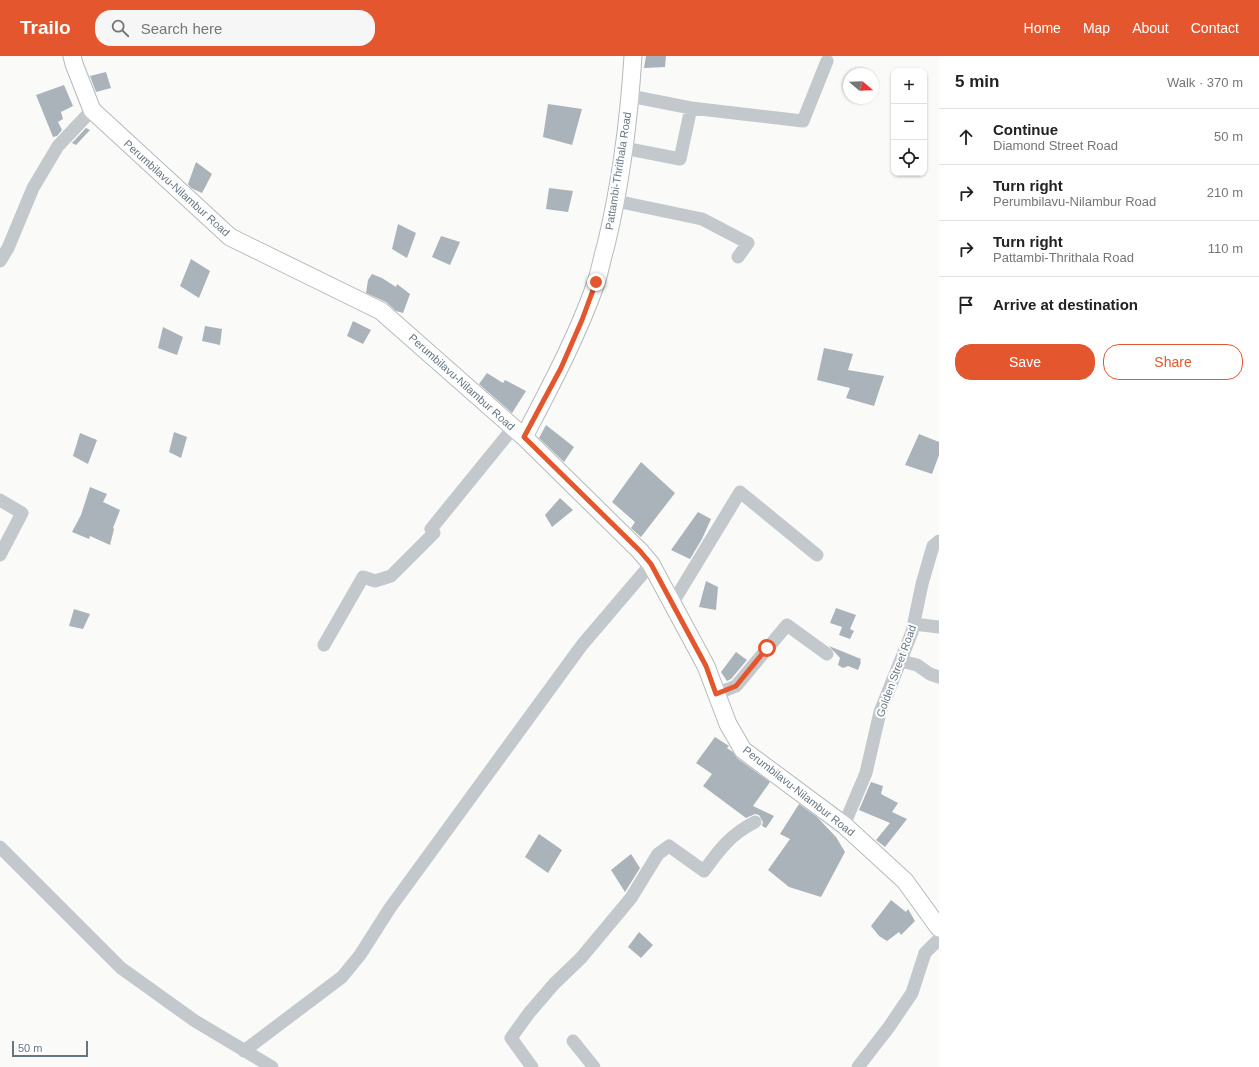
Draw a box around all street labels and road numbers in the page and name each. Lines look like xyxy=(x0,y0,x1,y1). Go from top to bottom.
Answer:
street label: Pattambi-Thrithala Road xyxy=(603,111,633,231)
street label: Perumbilavu-Nilambur Road xyxy=(122,137,232,239)
street label: Perumbilavu-Nilambur Road xyxy=(407,331,517,433)
street label: Golden Street Road xyxy=(874,623,918,719)
street label: Perumbilavu-Nilambur Road xyxy=(741,744,857,838)

